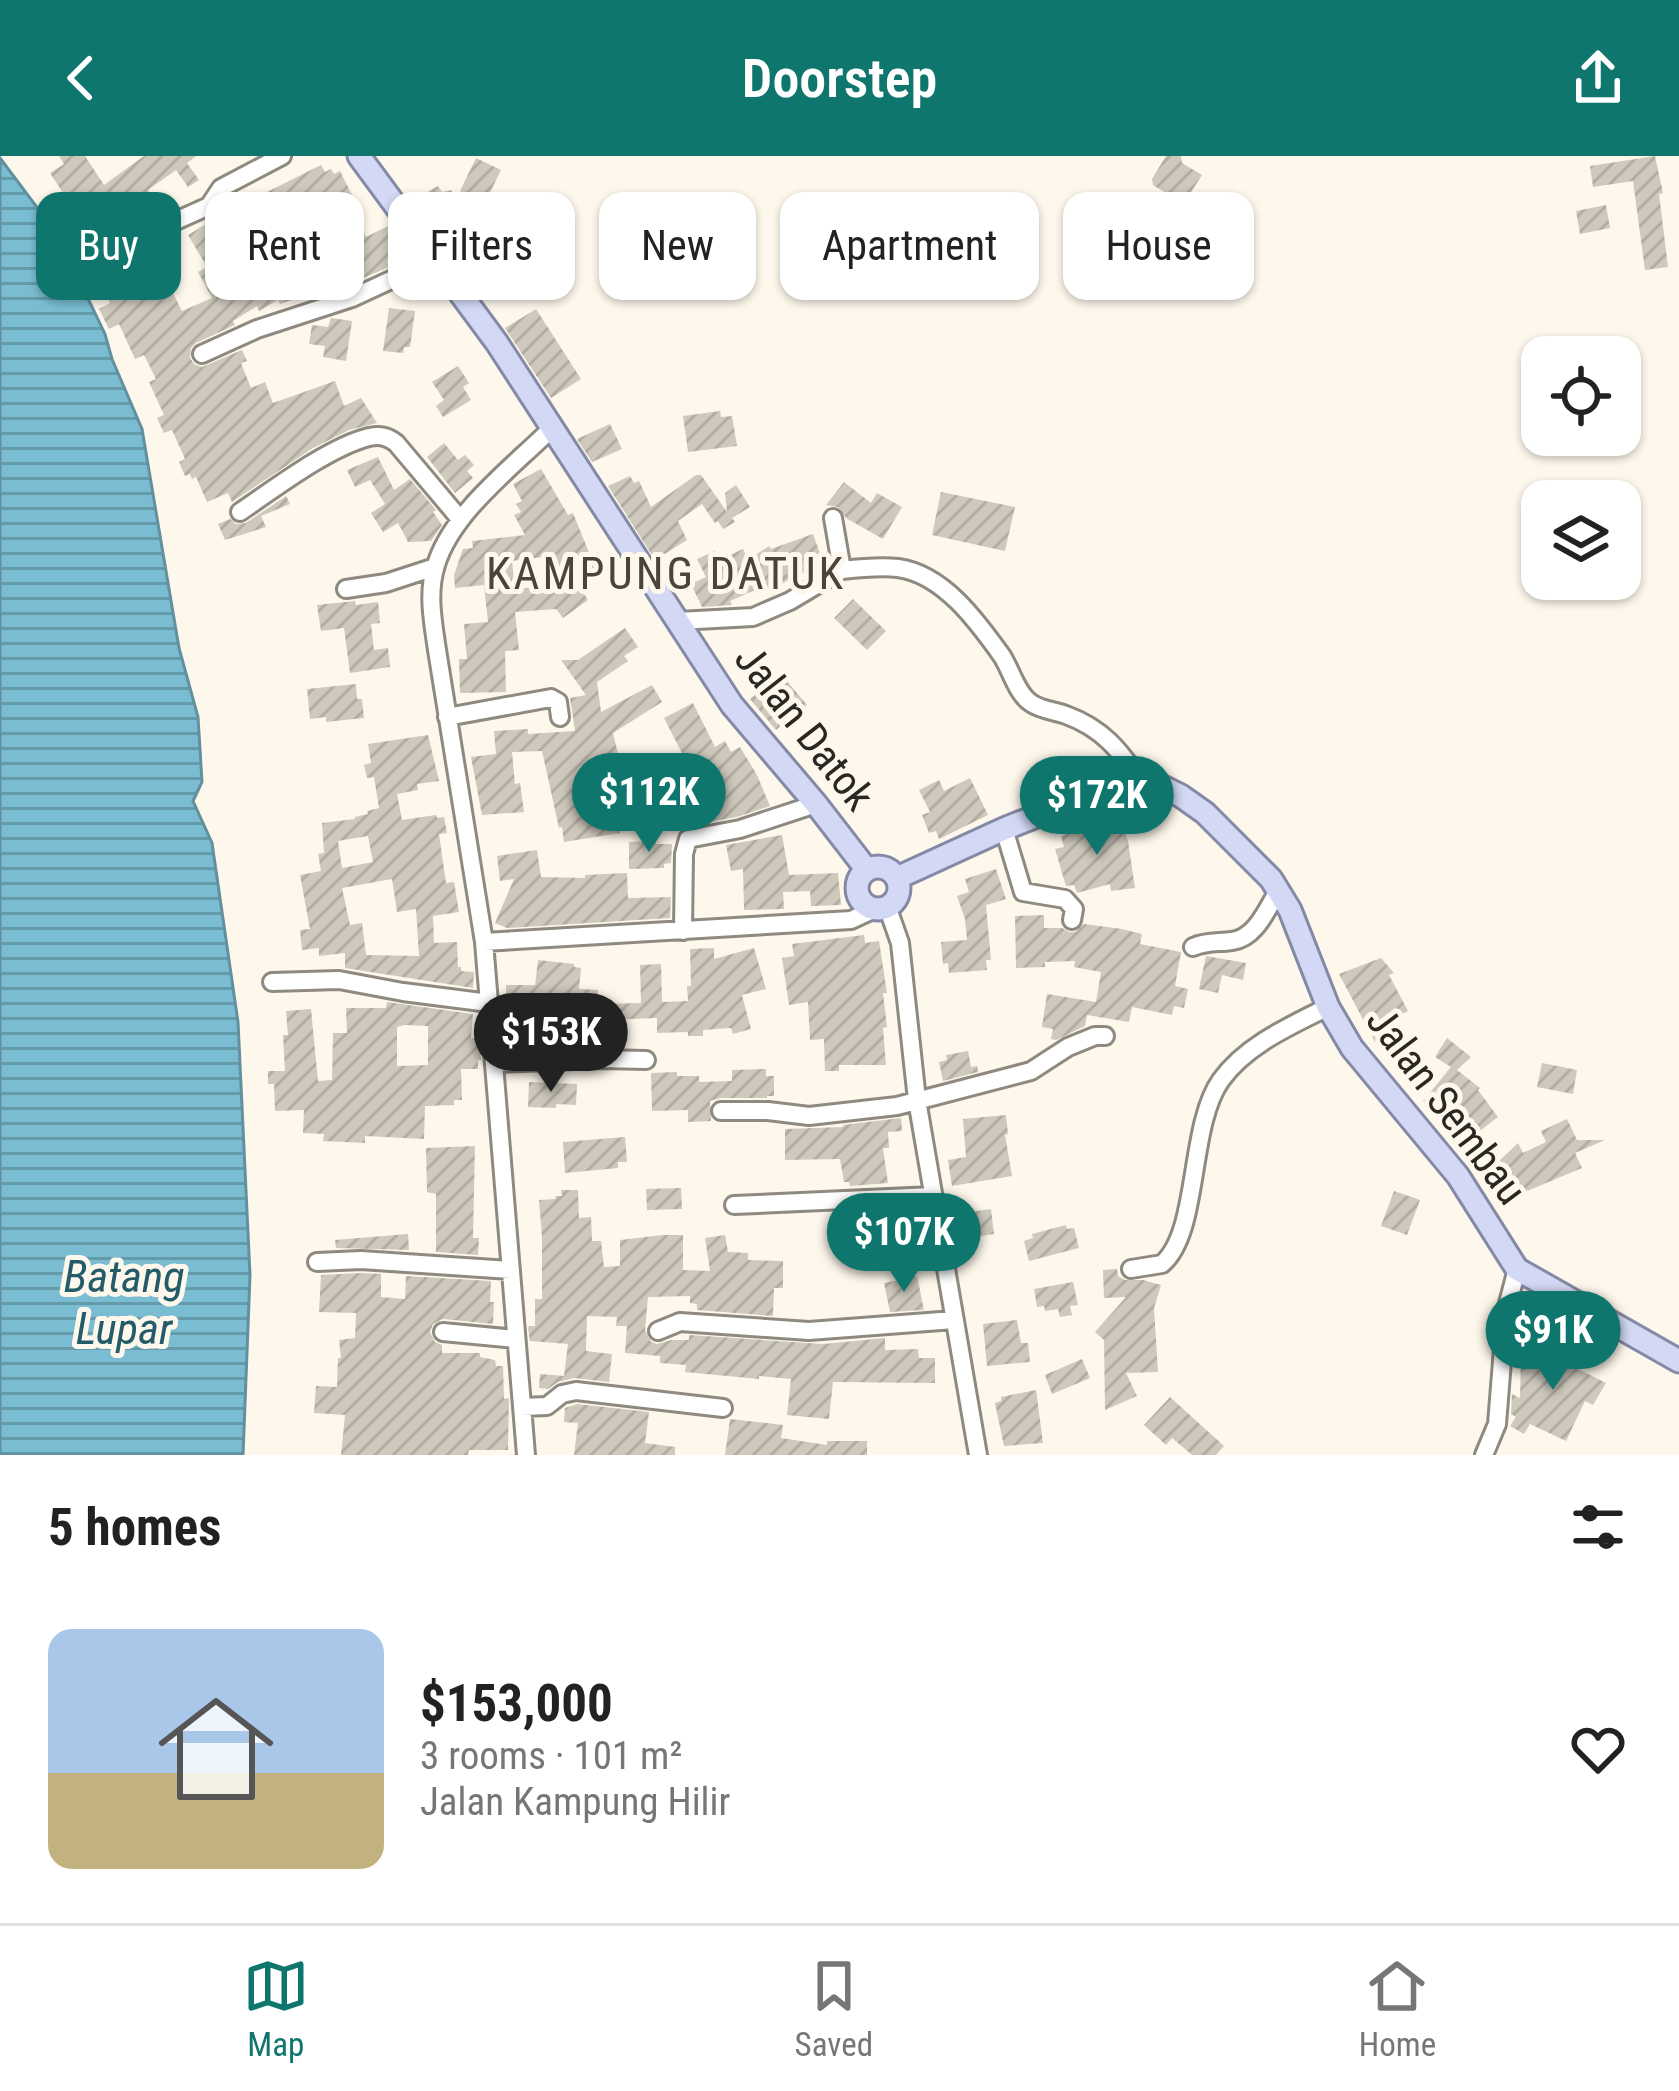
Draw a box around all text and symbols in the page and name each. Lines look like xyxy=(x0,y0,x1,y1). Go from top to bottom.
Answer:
icon: back xyxy=(48,45,114,111)
icon: share xyxy=(1565,45,1631,111)
text: Doorstep xyxy=(742,47,937,110)
chip: Buy xyxy=(36,192,181,300)
chip: Rent xyxy=(205,192,364,300)
chip: Filters xyxy=(388,192,575,300)
chip: New xyxy=(599,192,756,300)
chip: Apartment xyxy=(780,192,1039,300)
chip: House xyxy=(1063,192,1254,300)
map controls xyxy=(1521,336,1641,600)
button: locate xyxy=(1521,336,1641,456)
button: layers xyxy=(1521,480,1641,600)
district label: KAMPUNG DATUK xyxy=(486,547,846,600)
street label: Jalan Datok xyxy=(725,635,884,820)
pin: $112K xyxy=(565,753,733,855)
pin: $172K xyxy=(1013,756,1181,858)
text: $112K xyxy=(599,769,699,815)
text: $172K xyxy=(1047,772,1147,818)
pin: $153K xyxy=(467,993,635,1095)
street label: Jalan Sembau xyxy=(1357,997,1537,1214)
text: $153K xyxy=(501,1009,601,1055)
pin: $107K xyxy=(820,1193,988,1295)
text: $107K xyxy=(854,1209,954,1255)
water label: Batang Lupar xyxy=(63,1250,185,1355)
pin: $91K xyxy=(1482,1291,1624,1393)
text: $91K xyxy=(1513,1307,1593,1353)
icon: filters xyxy=(1565,1494,1631,1560)
text: 5 homes xyxy=(48,1498,221,1557)
text: $153,000 xyxy=(420,1674,613,1733)
icon: home xyxy=(144,1677,288,1821)
icon: heart xyxy=(1565,1716,1631,1782)
text: 3 rooms · 101 m² xyxy=(420,1733,682,1779)
text: Jalan Kampung Hilir xyxy=(420,1779,730,1825)
tab: Map xyxy=(243,1953,309,2064)
tab: Saved xyxy=(795,1953,873,2064)
tab: Home xyxy=(1359,1953,1436,2064)

